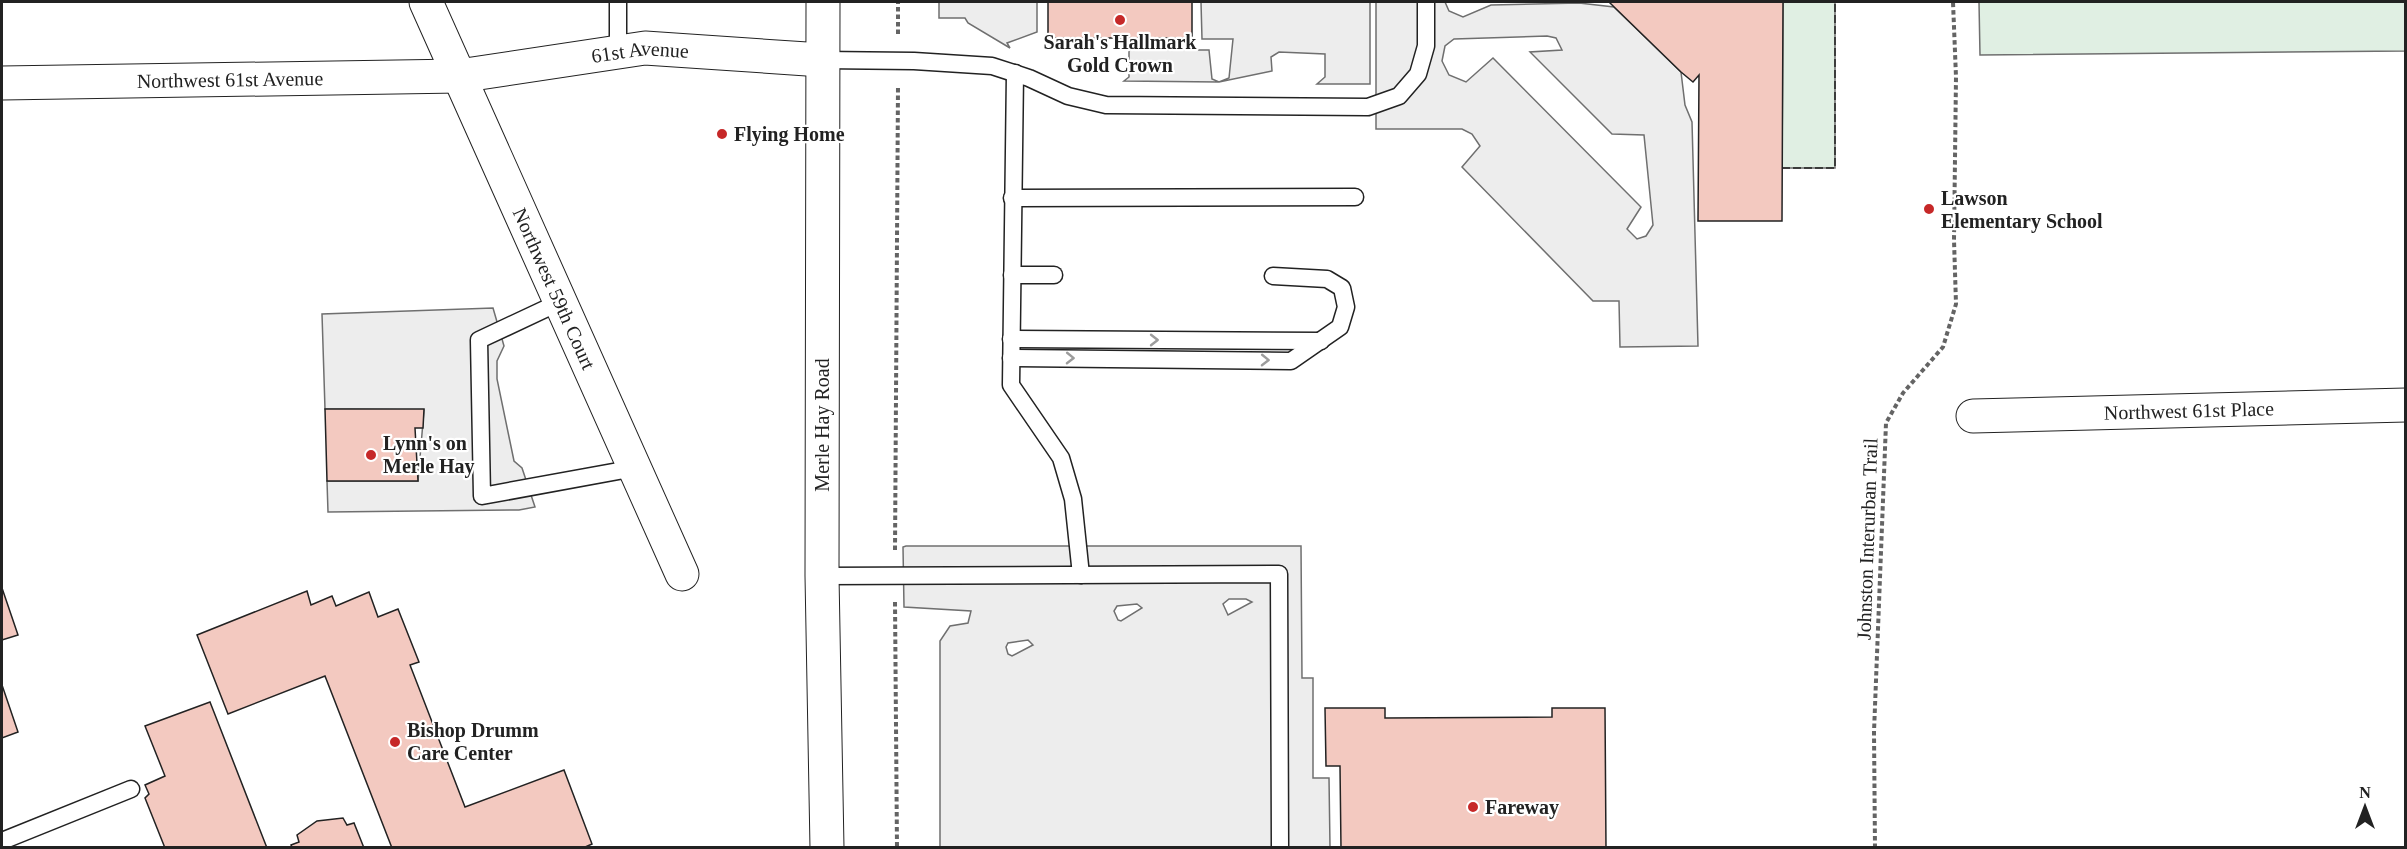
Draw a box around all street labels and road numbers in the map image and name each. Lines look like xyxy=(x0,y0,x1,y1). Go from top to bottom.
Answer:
street label: 61st Avenue xyxy=(590,37,690,67)
street label: Northwest 61st Avenue xyxy=(137,67,323,92)
street label: Northwest 59th Court xyxy=(509,204,600,373)
street label: Merle Hay Road xyxy=(811,358,834,492)
street label: Northwest 61st Place xyxy=(2104,397,2274,424)
street label: Johnston Interurban Trail xyxy=(1852,437,1882,640)

